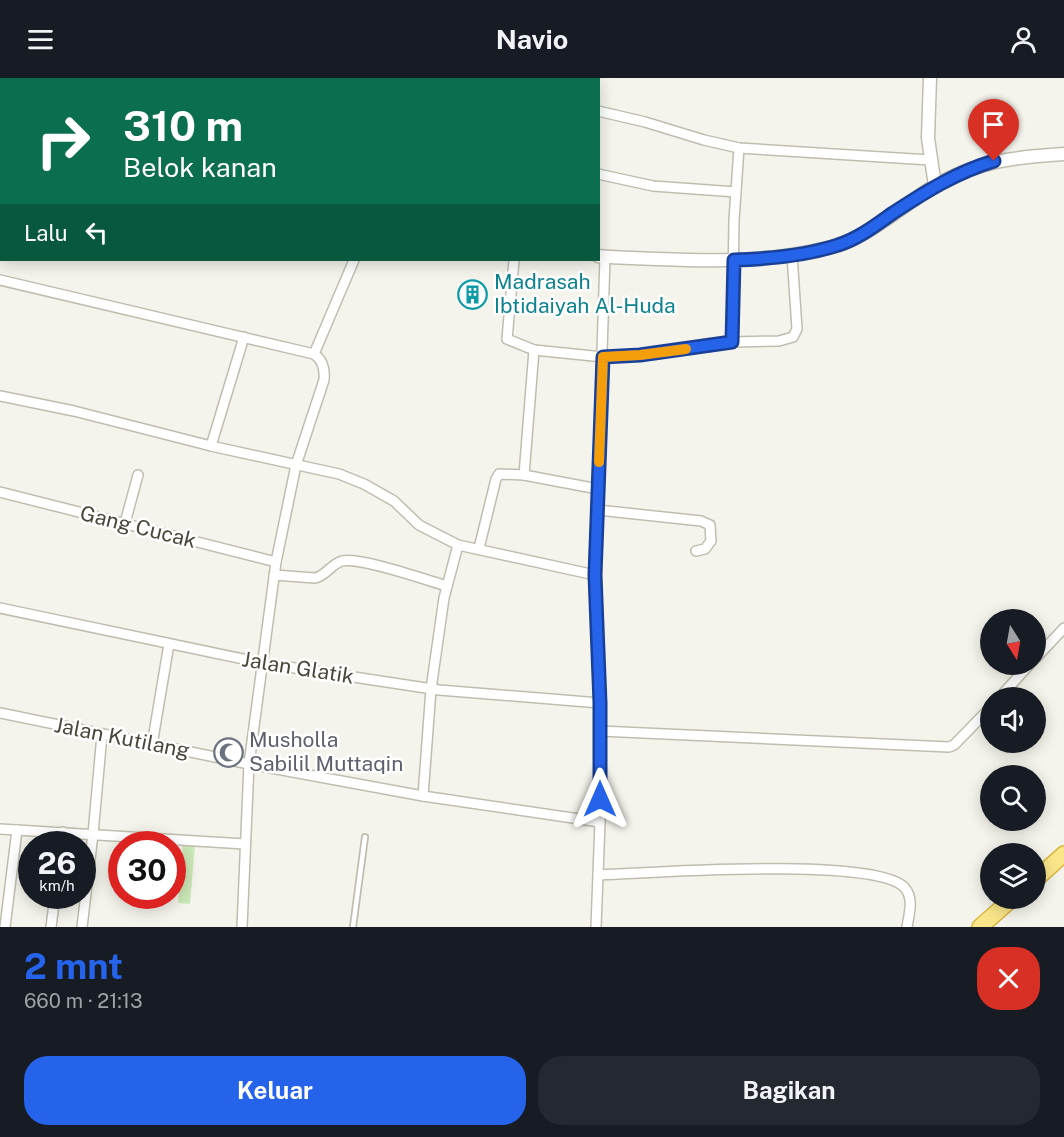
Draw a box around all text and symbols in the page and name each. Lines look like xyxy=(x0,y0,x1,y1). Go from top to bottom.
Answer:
icon: menu xyxy=(24,23,57,56)
text: Navio xyxy=(496,23,568,55)
icon: person xyxy=(1007,23,1040,56)
pin xyxy=(968,99,1019,161)
text: 310 m xyxy=(123,101,243,150)
icon: right xyxy=(24,102,102,180)
icon: arrive xyxy=(977,108,1010,141)
text: Belok kanan xyxy=(123,151,277,183)
icon: left xyxy=(80,216,113,249)
text: Lalu xyxy=(24,220,68,246)
place label: Madrasah Ibtidaiyah Al-Huda xyxy=(494,269,676,318)
building icon: Madrasah Ibtidaiyah Al-Huda xyxy=(457,278,489,310)
street label: Gang Cucak xyxy=(78,500,199,553)
north arrow xyxy=(980,609,1046,675)
map controls xyxy=(980,609,1046,909)
street label: Jalan Glatik xyxy=(240,646,356,689)
button: sound xyxy=(980,687,1046,753)
street label: Jalan Kutilang xyxy=(52,712,192,763)
place label: Musholla Sabilil Muttaqin xyxy=(249,727,403,776)
mosque icon: Musholla Sabilil Muttaqin xyxy=(212,736,244,768)
button: search xyxy=(980,765,1046,831)
position arrow xyxy=(568,767,632,831)
speed limit sign: 30 xyxy=(108,831,186,909)
button: layers xyxy=(980,843,1046,909)
text: 26 xyxy=(38,845,76,881)
text: km/h xyxy=(39,877,75,894)
text: 2 mnt xyxy=(24,945,123,987)
button: close xyxy=(977,947,1040,1010)
text: 660 m · 21:13 xyxy=(24,989,143,1013)
button: Keluar xyxy=(24,1056,526,1125)
button: Bagikan xyxy=(538,1056,1040,1125)

